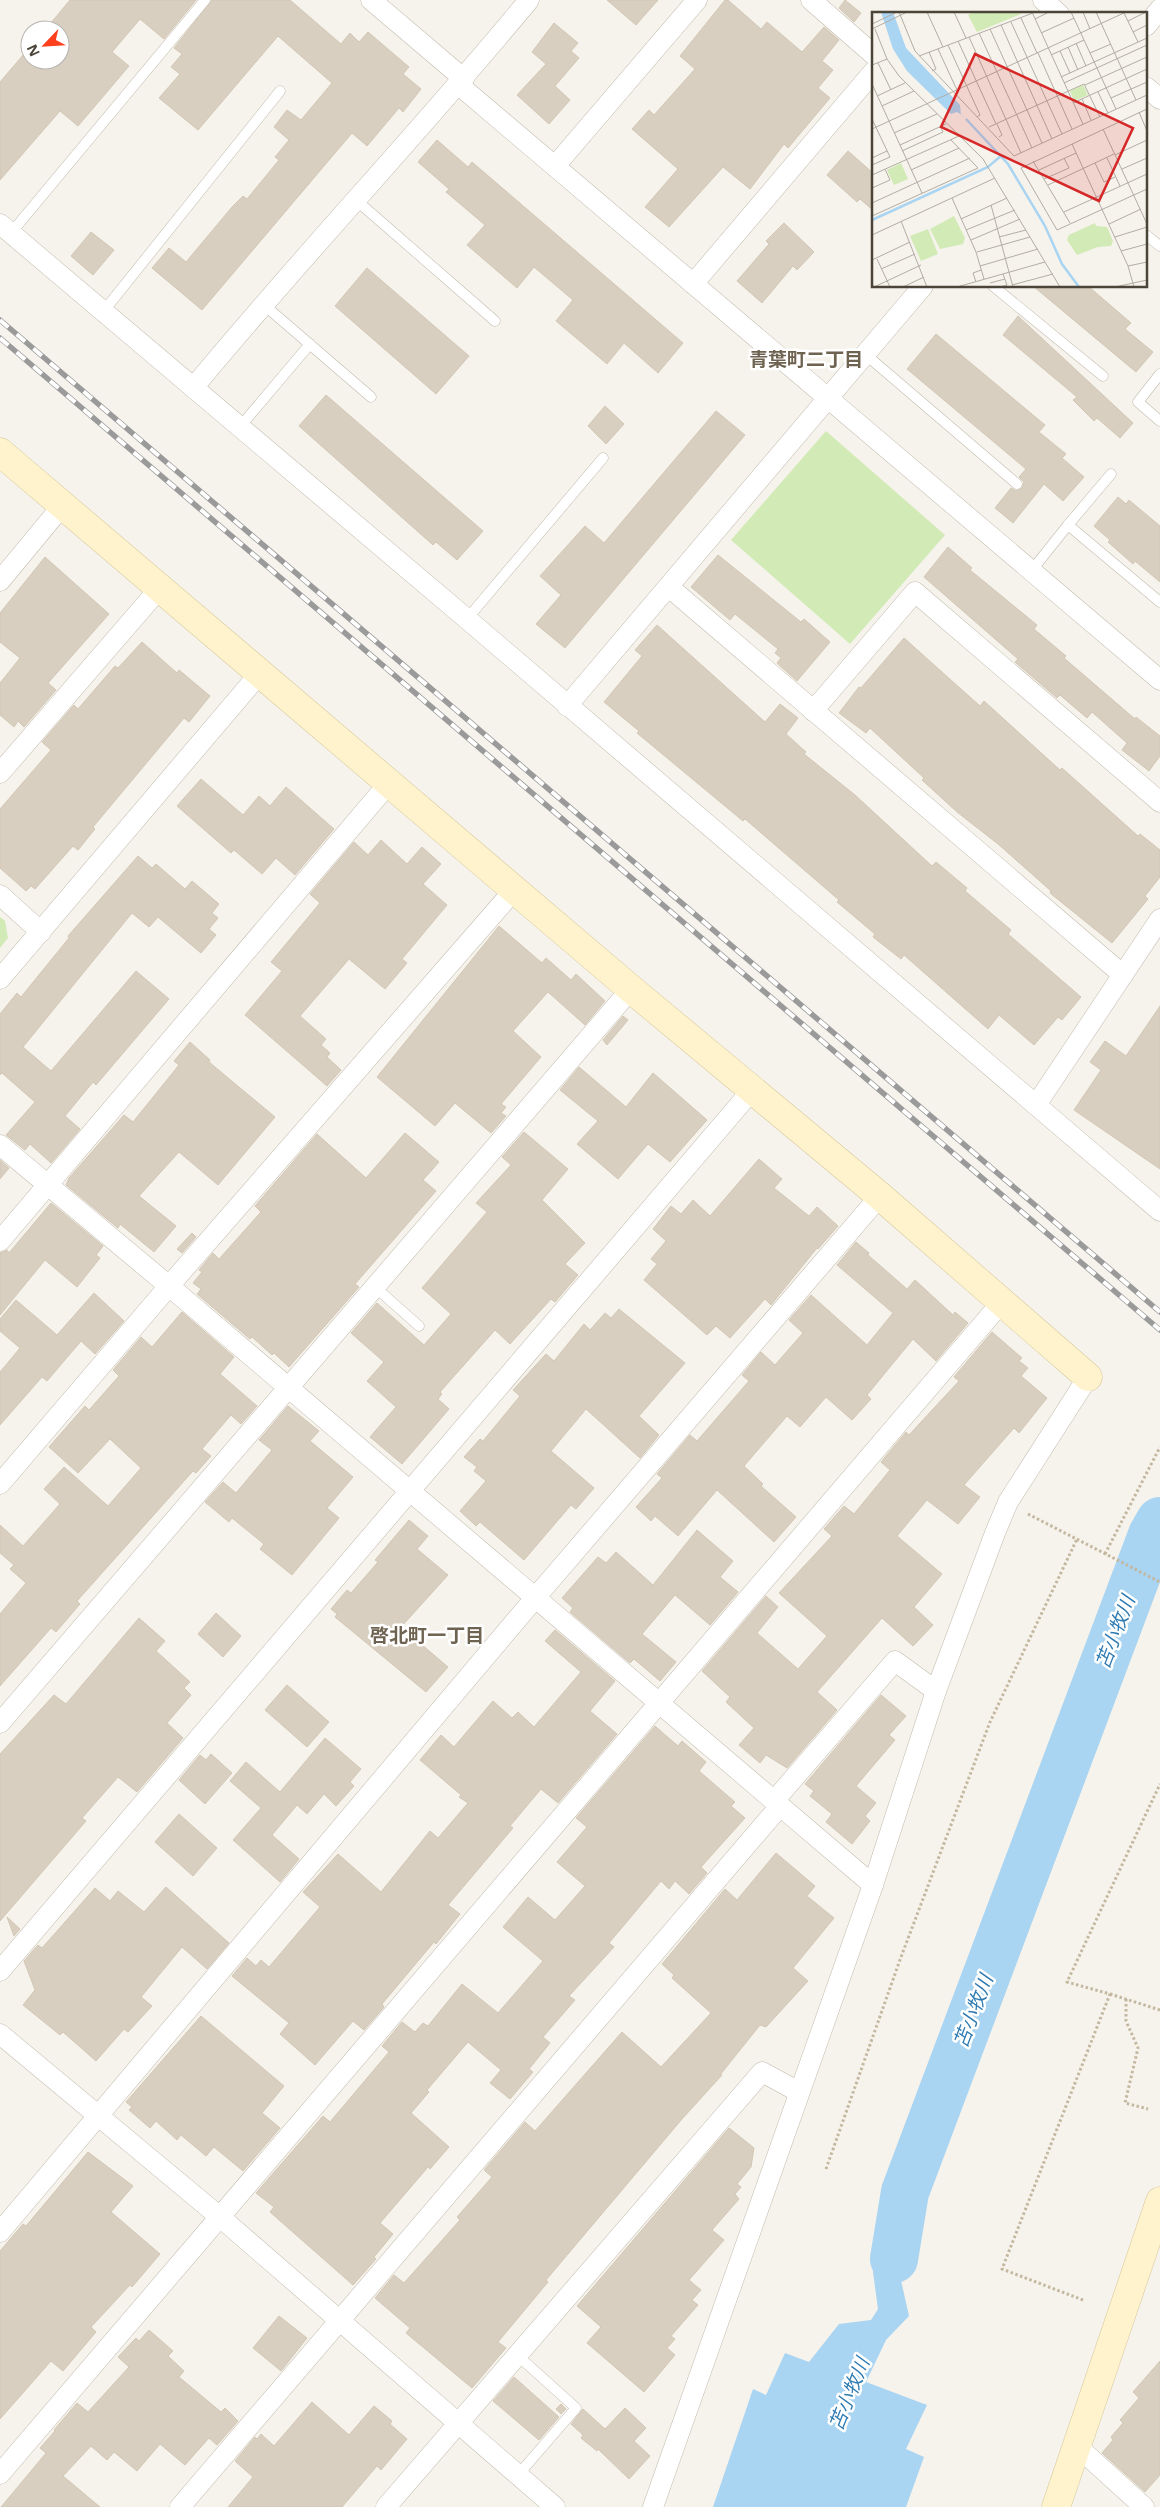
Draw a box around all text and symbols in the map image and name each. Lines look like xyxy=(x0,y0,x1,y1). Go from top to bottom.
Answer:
inset map xyxy=(872,12,1148,288)
north arrow xyxy=(20,20,70,70)
text: N xyxy=(22,42,44,60)
district label: 青葉町二丁目 xyxy=(749,346,863,372)
water label: 苫小牧川 xyxy=(1089,1590,1141,1672)
district label: 啓北町一丁目 xyxy=(370,1622,484,1648)
water label: 苫小牧川 xyxy=(947,1969,999,2051)
water label: 苫小牧川 xyxy=(823,2352,876,2434)

